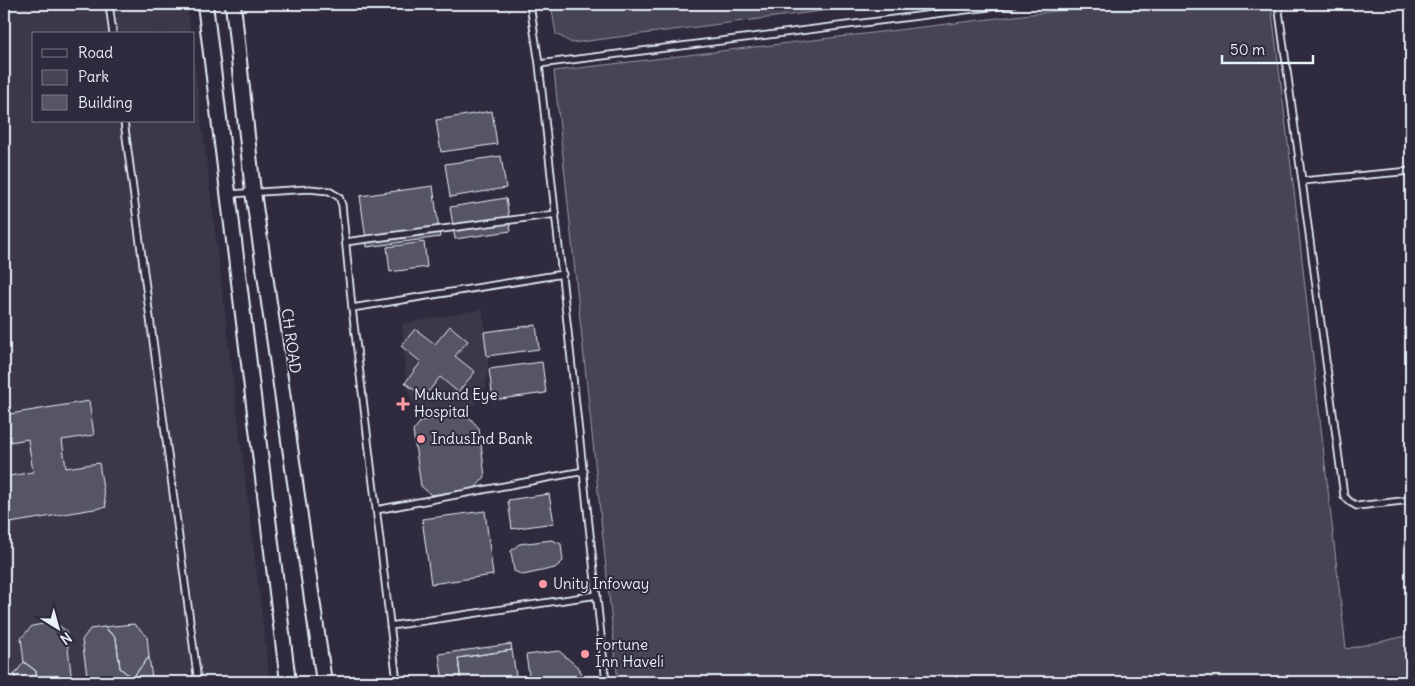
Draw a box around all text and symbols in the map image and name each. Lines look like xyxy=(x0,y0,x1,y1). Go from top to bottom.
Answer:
legend xyxy=(32,32,195,122)
scale bar xyxy=(1222,32,1314,64)
text: 50 m xyxy=(1230,40,1265,59)
text: Road xyxy=(78,43,113,62)
text: Park xyxy=(78,67,109,86)
text: Building xyxy=(78,93,133,112)
street label: CH ROAD xyxy=(278,307,305,375)
place label: Mukund Eye Hospital xyxy=(414,385,497,421)
marker: Mukund Eye Hospital xyxy=(396,397,410,411)
place label: IndusInd Bank xyxy=(431,429,533,448)
marker: IndusInd Bank xyxy=(415,433,427,445)
place label: Unity Infoway xyxy=(553,574,649,593)
marker: Unity Infoway xyxy=(537,578,549,590)
north arrow xyxy=(32,604,82,654)
text: N xyxy=(57,628,75,648)
place label: Fortune Inn Haveli xyxy=(595,635,664,671)
marker: Fortune Inn Haveli xyxy=(579,648,591,660)

